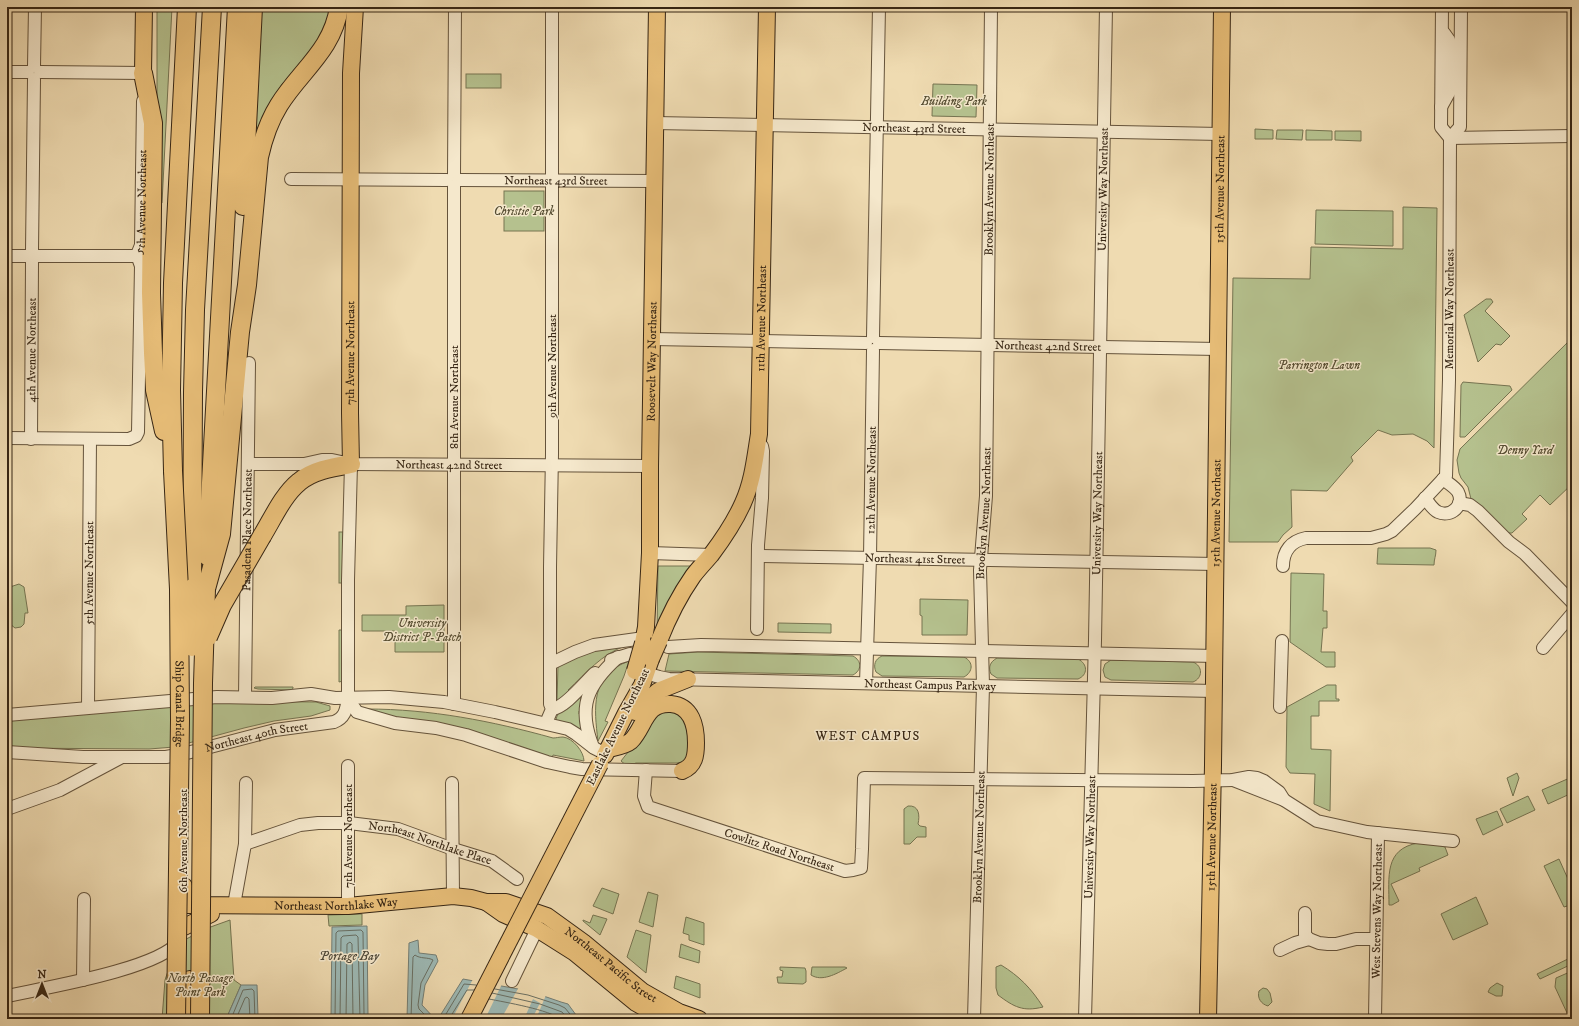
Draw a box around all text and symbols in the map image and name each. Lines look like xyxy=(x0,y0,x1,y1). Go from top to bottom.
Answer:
park label: Building Park xyxy=(920,94,987,109)
street label: Northeast 43rd Street xyxy=(862,120,966,137)
street label: Brooklyn Avenue Northeast xyxy=(981,123,997,256)
street label: University Way Northeast xyxy=(1094,127,1111,251)
street label: 15th Avenue Northeast xyxy=(1212,135,1228,243)
street label: 5th Avenue Northeast xyxy=(131,149,150,256)
street label: Northeast 43rd Street xyxy=(504,173,608,188)
park label: Christie Park xyxy=(494,204,554,219)
street label: Memorial Way Northeast xyxy=(1442,248,1457,369)
street label: 11th Avenue Northeast xyxy=(753,265,770,372)
street label: 4th Avenue Northeast xyxy=(24,297,39,402)
street label: 7th Avenue Northeast xyxy=(343,301,358,405)
street label: Roosevelt Way Northeast xyxy=(643,301,660,422)
street label: 9th Avenue Northeast xyxy=(545,314,560,419)
street label: Northeast 42nd Street xyxy=(995,338,1102,354)
street label: 8th Avenue Northeast xyxy=(447,345,462,449)
park label: Parrington Lawn xyxy=(1278,358,1360,373)
street label: 12th Avenue Northeast xyxy=(863,426,879,534)
park label: Denny Yard xyxy=(1497,443,1555,458)
street label: Brooklyn Avenue Northeast xyxy=(972,447,994,580)
street label: University Way Northeast xyxy=(1089,451,1106,575)
street label: Northeast 42nd Street xyxy=(396,457,503,473)
street label: 15th Avenue Northeast xyxy=(1208,459,1224,567)
street label: Pasadena Place Northeast xyxy=(239,469,255,591)
street label: 5th Avenue Northeast xyxy=(81,521,97,625)
street label: Northeast 41st Street xyxy=(865,550,966,567)
park label: University District P-Patch xyxy=(382,616,462,645)
street label: Ship Canal Bridge xyxy=(172,660,188,747)
street label: Eastlake Avenue Northeast xyxy=(583,666,653,788)
street label: Northeast Campus Parkway xyxy=(864,676,997,694)
street label: Northeast 40th Street xyxy=(203,718,309,755)
district label: WEST CAMPUS xyxy=(815,728,920,744)
street label: Brooklyn Avenue Northeast xyxy=(970,770,988,904)
street label: University Way Northeast xyxy=(1081,775,1099,899)
street label: 15th Avenue Northeast xyxy=(1203,783,1220,891)
street label: 7th Avenue Northeast xyxy=(341,784,356,888)
street label: 6th Avenue Northeast xyxy=(176,789,191,893)
street label: Northeast Northlake Place xyxy=(367,818,494,868)
street label: Cowlitz Road Northeast xyxy=(722,825,837,875)
street label: West Stevens Way Northeast xyxy=(1368,843,1385,980)
street label: Northeast Northlake Way xyxy=(274,894,399,914)
street label: Northeast Pacific Street xyxy=(562,924,660,1006)
water label: Portage Bay xyxy=(319,948,380,964)
north arrow xyxy=(22,964,62,1004)
text: N xyxy=(37,968,47,982)
park label: North Passage Point Park xyxy=(166,971,234,1000)

